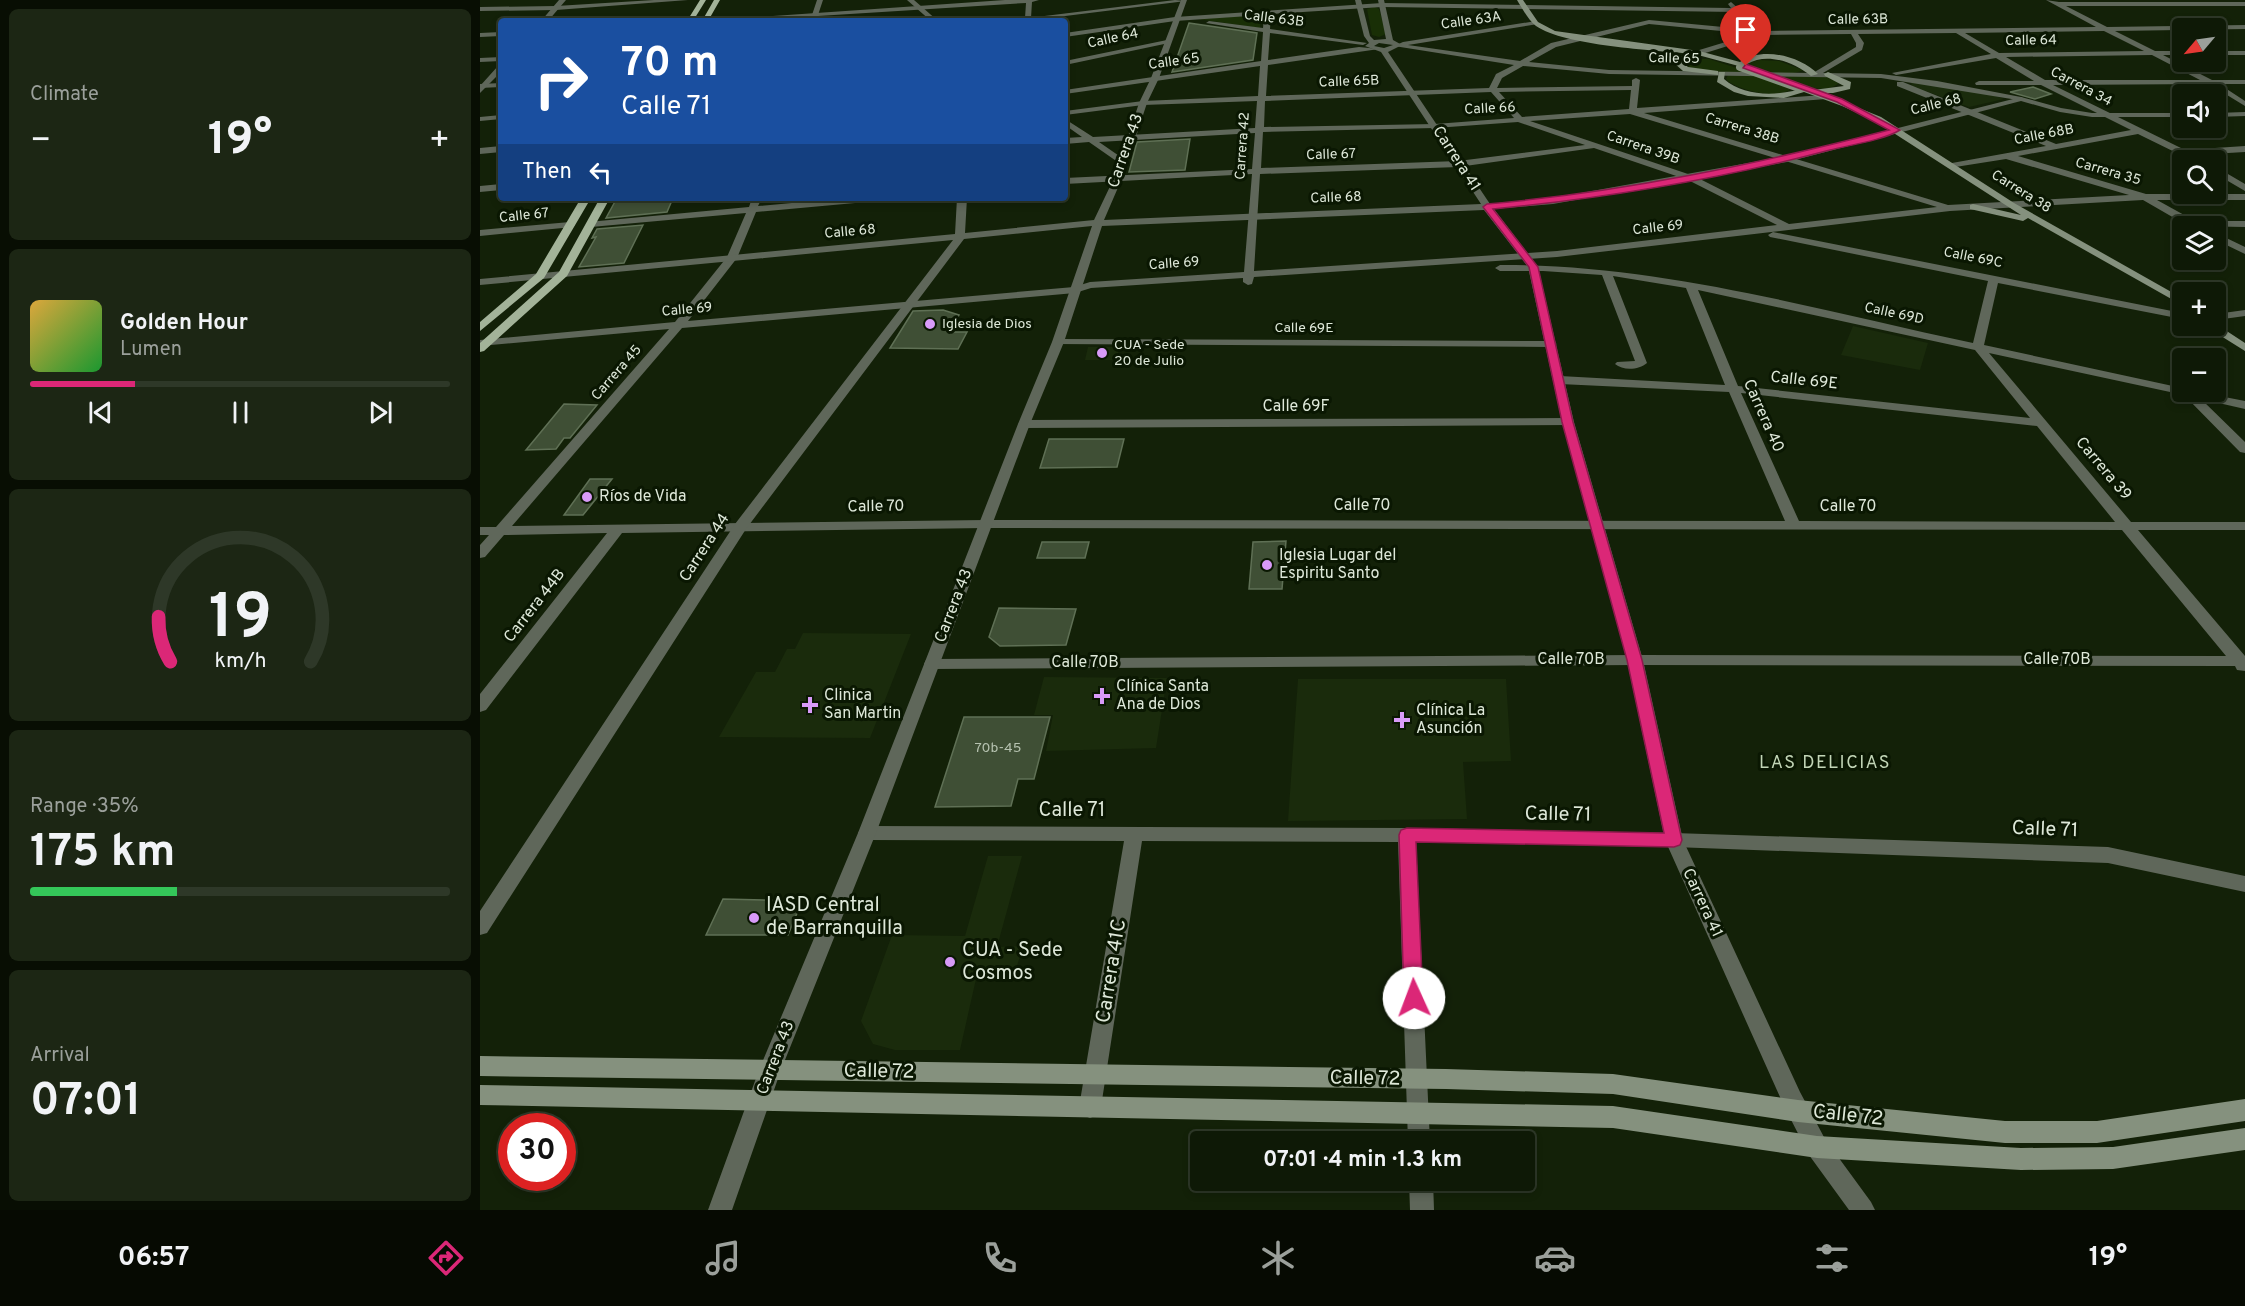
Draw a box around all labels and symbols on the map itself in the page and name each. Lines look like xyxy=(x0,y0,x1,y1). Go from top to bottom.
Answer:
pin xyxy=(1720,4,1771,66)
street label: Calle 63B xyxy=(1243,7,1305,31)
street label: Calle 63A xyxy=(1440,8,1502,34)
street label: Calle 63B xyxy=(1828,11,1888,29)
north arrow xyxy=(2172,18,2226,72)
street label: Calle 64 xyxy=(1086,25,1140,53)
street label: Calle 64 xyxy=(2005,32,2057,50)
street label: Calle 65 xyxy=(1147,50,1201,74)
street label: Calle 65 xyxy=(1648,50,1700,68)
street label: Carrera 34 xyxy=(2047,64,2115,110)
street label: Calle 65B xyxy=(1318,72,1380,92)
street label: Calle 68 xyxy=(1909,91,1963,119)
street label: Calle 66 xyxy=(1464,99,1516,119)
street label: Carrera 38B xyxy=(1703,110,1781,148)
street label: Carrera 43 xyxy=(1104,111,1148,191)
street label: Carrera 42 xyxy=(1232,112,1254,180)
street label: Calle 68B xyxy=(2013,121,2075,149)
street label: Carrera 41 xyxy=(1428,123,1484,195)
street label: Carrera 39B xyxy=(1604,128,1682,168)
street label: Calle 67 xyxy=(1306,146,1356,164)
street label: Carrera 35 xyxy=(2073,154,2143,190)
street label: Carrera 38 xyxy=(1988,167,2054,217)
street label: Calle 68 xyxy=(1310,189,1362,207)
street label: Calle 67 xyxy=(498,205,550,227)
street label: Calle 69 xyxy=(1632,217,1684,239)
street label: Calle 68 xyxy=(824,221,876,243)
street label: Calle 69C xyxy=(1942,244,2004,272)
street label: Calle 69 xyxy=(1148,254,1200,274)
street label: Calle 69 xyxy=(661,299,713,321)
street label: Calle 69D xyxy=(1863,299,1925,329)
place label: Iglesia de Dios xyxy=(942,316,1032,333)
marker: Iglesia de Dios xyxy=(923,317,937,331)
street label: Calle 69E xyxy=(1274,320,1334,337)
place label: CUA - Sede 20 de Julio xyxy=(1114,337,1185,370)
street label: Carrera 45 xyxy=(588,342,646,404)
marker: CUA - Sede 20 de Julio xyxy=(1095,346,1109,360)
street label: Calle 69E xyxy=(1769,368,1839,394)
street label: Carrera 40 xyxy=(1738,376,1788,456)
street label: Calle 69F xyxy=(1262,397,1330,417)
street label: Carrera 39 xyxy=(2071,433,2135,505)
place label: Ríos de Vida xyxy=(599,487,686,507)
marker: Ríos de Vida xyxy=(580,490,594,504)
street label: Calle 70 xyxy=(1333,496,1391,516)
street label: Calle 70 xyxy=(847,497,905,517)
street label: Calle 70 xyxy=(1819,497,1877,517)
street label: Carrera 44 xyxy=(675,510,735,586)
place label: Iglesia Lugar del Espiritu Santo xyxy=(1279,546,1396,584)
marker: Iglesia Lugar del Espiritu Santo xyxy=(1260,558,1274,572)
street label: Carrera 44B xyxy=(500,565,570,647)
street label: Carrera 43 xyxy=(931,566,977,646)
street label: Calle 70B xyxy=(1537,650,1605,670)
street label: Calle 70B xyxy=(2023,650,2091,670)
street label: Calle 70B xyxy=(1051,653,1119,673)
place label: Clínica Santa Ana de Dios xyxy=(1116,677,1209,715)
place label: Clinica San Martin xyxy=(824,686,901,724)
marker: Clínica Santa Ana de Dios xyxy=(1093,687,1111,705)
marker: Clinica San Martin xyxy=(801,696,819,714)
place label: Clínica La Asunción xyxy=(1416,701,1485,739)
marker: Clínica La Asunción xyxy=(1393,711,1411,729)
house number: 70b-45 xyxy=(975,740,1021,757)
district label: LAS DELICIAS xyxy=(1759,752,1891,775)
street label: Calle 71 xyxy=(1039,798,1105,824)
street label: Calle 71 xyxy=(1524,801,1592,829)
street label: Calle 71 xyxy=(2011,816,2079,844)
street label: Carrera 41 xyxy=(1677,865,1727,941)
place label: IASD Central de Barranquilla xyxy=(766,893,903,942)
marker: IASD Central de Barranquilla xyxy=(747,911,761,925)
street label: Carrera 41C xyxy=(1091,917,1133,1025)
place label: CUA - Sede Cosmos xyxy=(962,938,1063,987)
marker: CUA - Sede Cosmos xyxy=(943,955,957,969)
position arrow xyxy=(1382,966,1446,1030)
street label: Carrera 43 xyxy=(753,1018,799,1098)
street label: Calle 72 xyxy=(843,1058,915,1086)
street label: Calle 72 xyxy=(1329,1065,1401,1093)
street label: Calle 72 xyxy=(1811,1099,1885,1133)
speed limit sign: 30 xyxy=(498,1113,576,1191)

